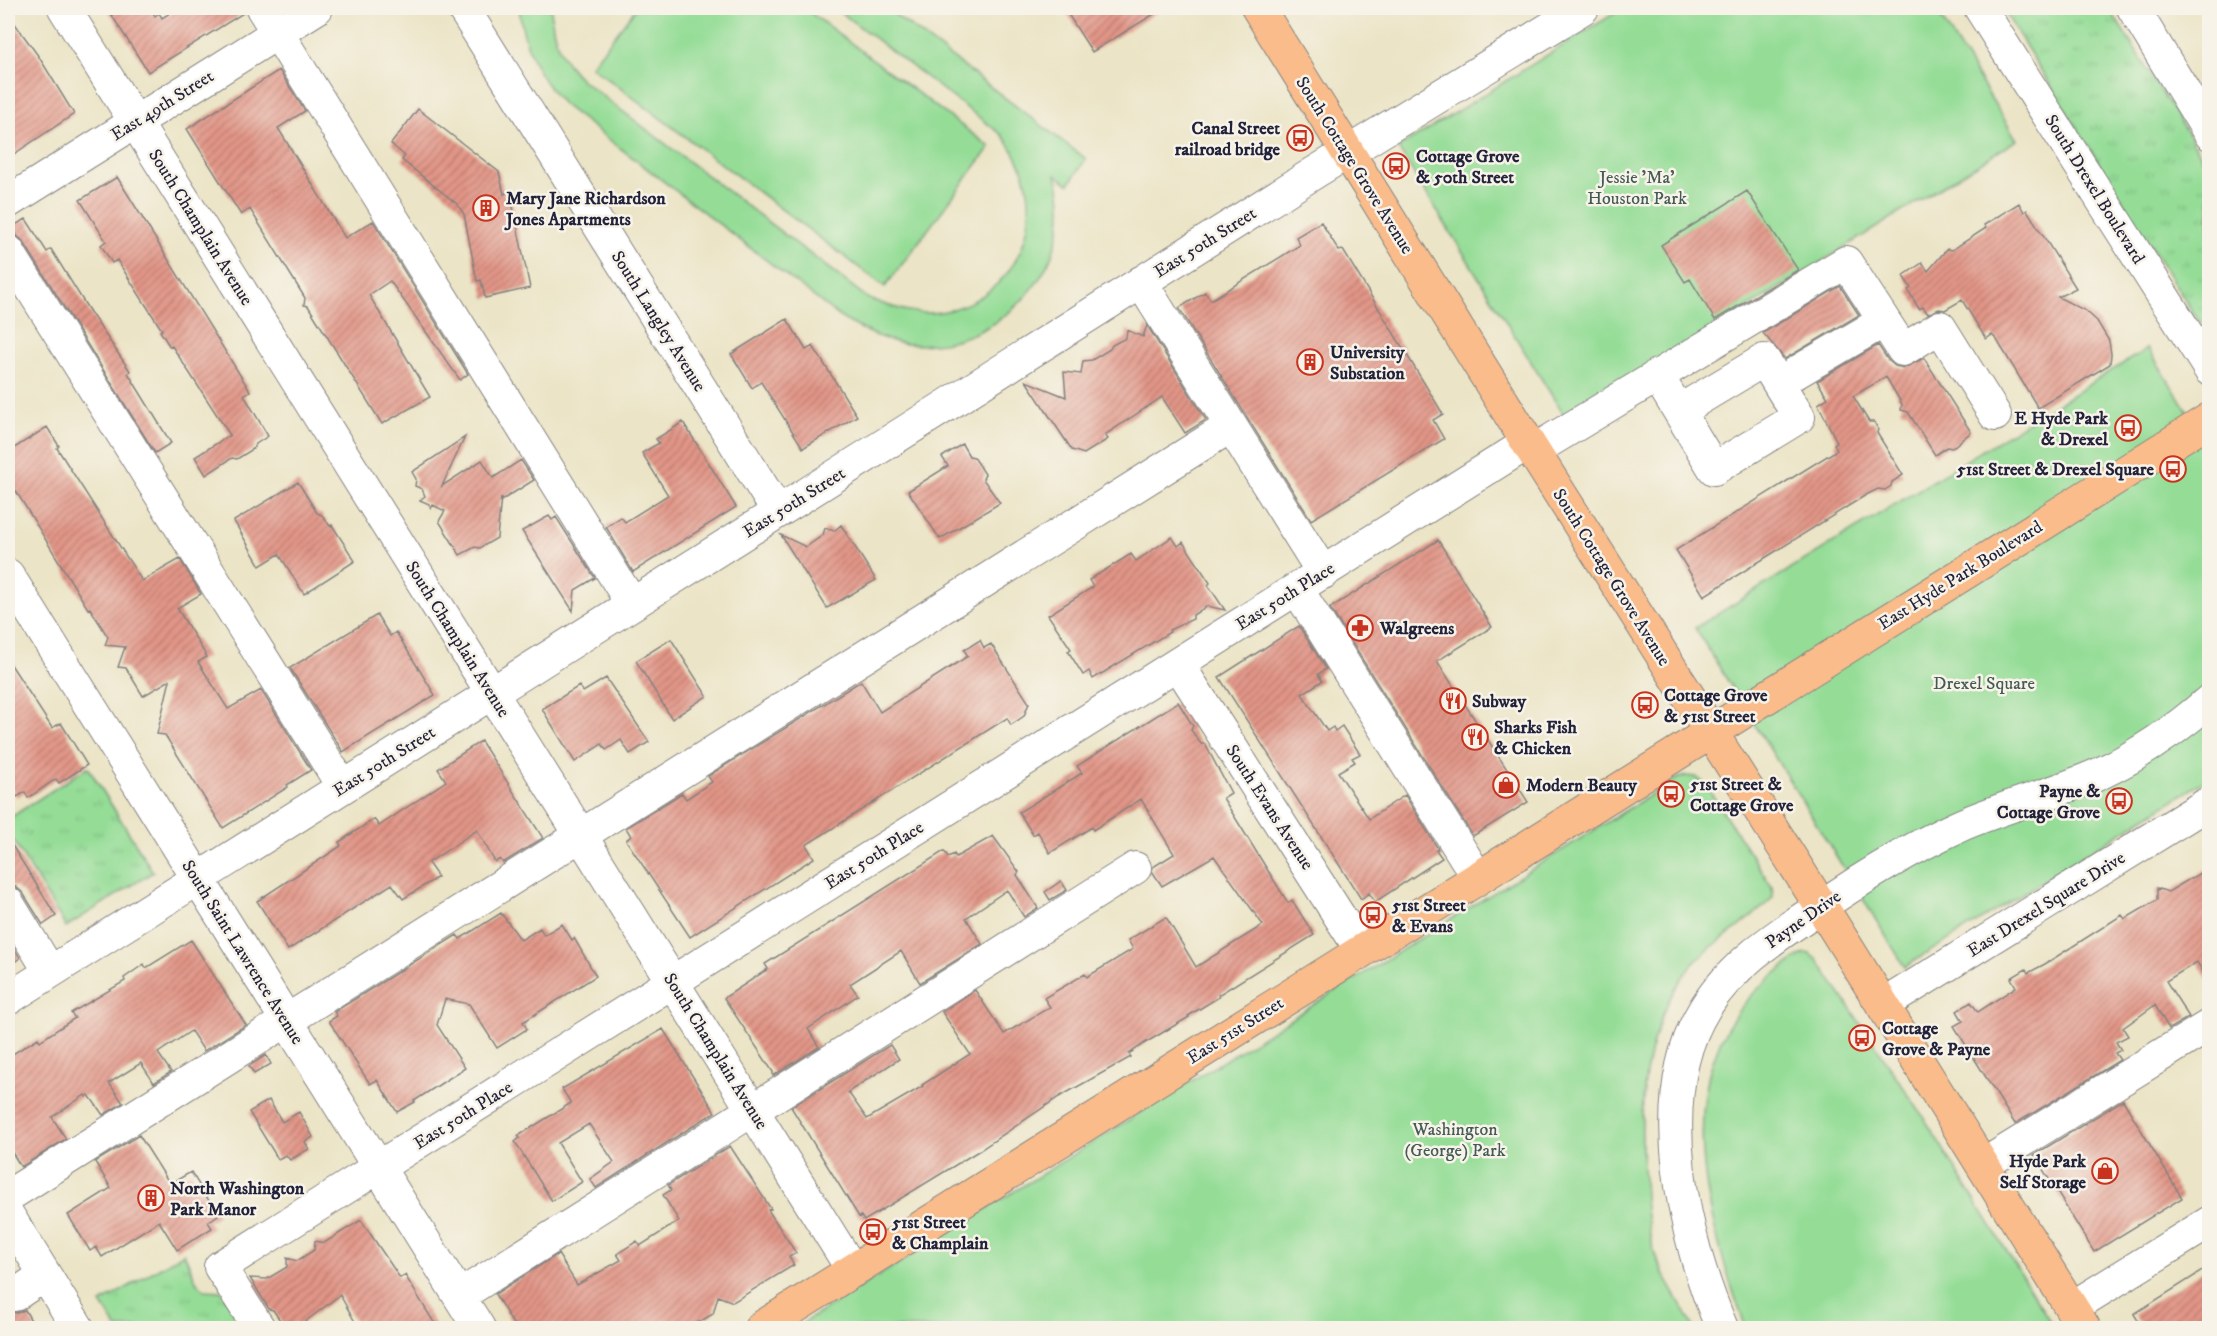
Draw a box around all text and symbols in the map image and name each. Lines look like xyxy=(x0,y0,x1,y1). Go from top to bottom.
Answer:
street label: East 49th Street xyxy=(107,65,218,146)
street label: South Cottage Grove Avenue xyxy=(1290,73,1418,258)
street label: South Drexel Boulevard xyxy=(2039,111,2149,268)
place label: Canal Street railroad bridge xyxy=(1175,118,1281,161)
bus stop icon: Canal Street railroad bridge xyxy=(1285,123,1315,153)
street label: South Champlain Avenue xyxy=(143,145,257,310)
place label: Cottage Grove & 50th Street xyxy=(1416,146,1520,189)
bus stop icon: Cottage Grove & 50th Street xyxy=(1381,151,1411,181)
park label: Jessie 'Ma' Houston Park xyxy=(1587,167,1687,210)
place label: Mary Jane Richardson Jones Apartments xyxy=(504,188,666,231)
building icon: Mary Jane Richardson Jones Apartments xyxy=(471,193,501,223)
street label: East 50th Street xyxy=(1150,203,1261,283)
street label: South Langley Avenue xyxy=(606,247,710,396)
place label: University Substation xyxy=(1330,342,1405,385)
building icon: University Substation xyxy=(1295,347,1325,377)
place label: E Hyde Park & Drexel xyxy=(2014,408,2109,451)
bus stop icon: E Hyde Park & Drexel xyxy=(2113,413,2143,443)
bus stop icon: 51st Street & Drexel Square xyxy=(2158,454,2188,484)
place label: 51st Street & Drexel Square xyxy=(1956,459,2155,481)
street label: East 50th Street xyxy=(739,463,850,543)
street label: South Cottage Grove Avenue xyxy=(1547,485,1675,670)
street label: East Hyde Park Boulevard xyxy=(1874,516,2047,635)
street label: South Champlain Avenue xyxy=(400,557,514,722)
street label: East 50th Place xyxy=(1232,558,1339,636)
pharmacy icon: Walgreens xyxy=(1345,613,1375,643)
place label: Walgreens xyxy=(1379,618,1454,640)
park label: Drexel Square xyxy=(1933,673,2035,695)
place label: Cottage Grove & 51st Street xyxy=(1664,685,1768,728)
restaurant icon: Subway xyxy=(1438,686,1468,716)
bus stop icon: Cottage Grove & 51st Street xyxy=(1630,690,1660,720)
place label: Subway xyxy=(1472,691,1527,713)
place label: Sharks Fish & Chicken xyxy=(1494,717,1578,760)
street label: East 50th Street xyxy=(329,722,440,802)
restaurant icon: Sharks Fish & Chicken xyxy=(1460,722,1490,752)
street label: South Evans Avenue xyxy=(1220,741,1318,874)
shop icon: Modern Beauty xyxy=(1491,770,1521,800)
place label: 51st Street & Cottage Grove xyxy=(1689,774,1794,817)
place label: Modern Beauty xyxy=(1526,775,1637,797)
bus stop icon: 51st Street & Cottage Grove xyxy=(1656,779,1686,809)
place label: Payne & Cottage Grove xyxy=(1997,781,2101,824)
bus stop icon: Payne & Cottage Grove xyxy=(2104,786,2134,816)
street label: East 50th Place xyxy=(821,817,928,895)
street label: East Drexel Square Drive xyxy=(1964,847,2129,962)
street label: South Saint Lawrence Avenue xyxy=(176,856,308,1049)
street label: Payne Drive xyxy=(1762,886,1846,954)
place label: 51st Street & Evans xyxy=(1391,895,1466,938)
bus stop icon: 51st Street & Evans xyxy=(1358,900,1388,930)
street label: South Champlain Avenue xyxy=(658,969,772,1134)
street label: East 51st Street xyxy=(1183,992,1288,1069)
place label: Cottage Grove & Payne xyxy=(1882,1018,1991,1061)
bus stop icon: Cottage Grove & Payne xyxy=(1847,1023,1877,1053)
street label: East 50th Place xyxy=(410,1077,517,1155)
park label: Washington (George) Park xyxy=(1404,1119,1506,1162)
place label: Hyde Park Self Storage xyxy=(2000,1151,2087,1194)
shop icon: Hyde Park Self Storage xyxy=(2090,1156,2120,1186)
place label: North Washington Park Manor xyxy=(170,1178,305,1221)
building icon: North Washington Park Manor xyxy=(136,1183,166,1213)
place label: 51st Street & Champlain xyxy=(891,1212,989,1255)
bus stop icon: 51st Street & Champlain xyxy=(858,1217,888,1247)

